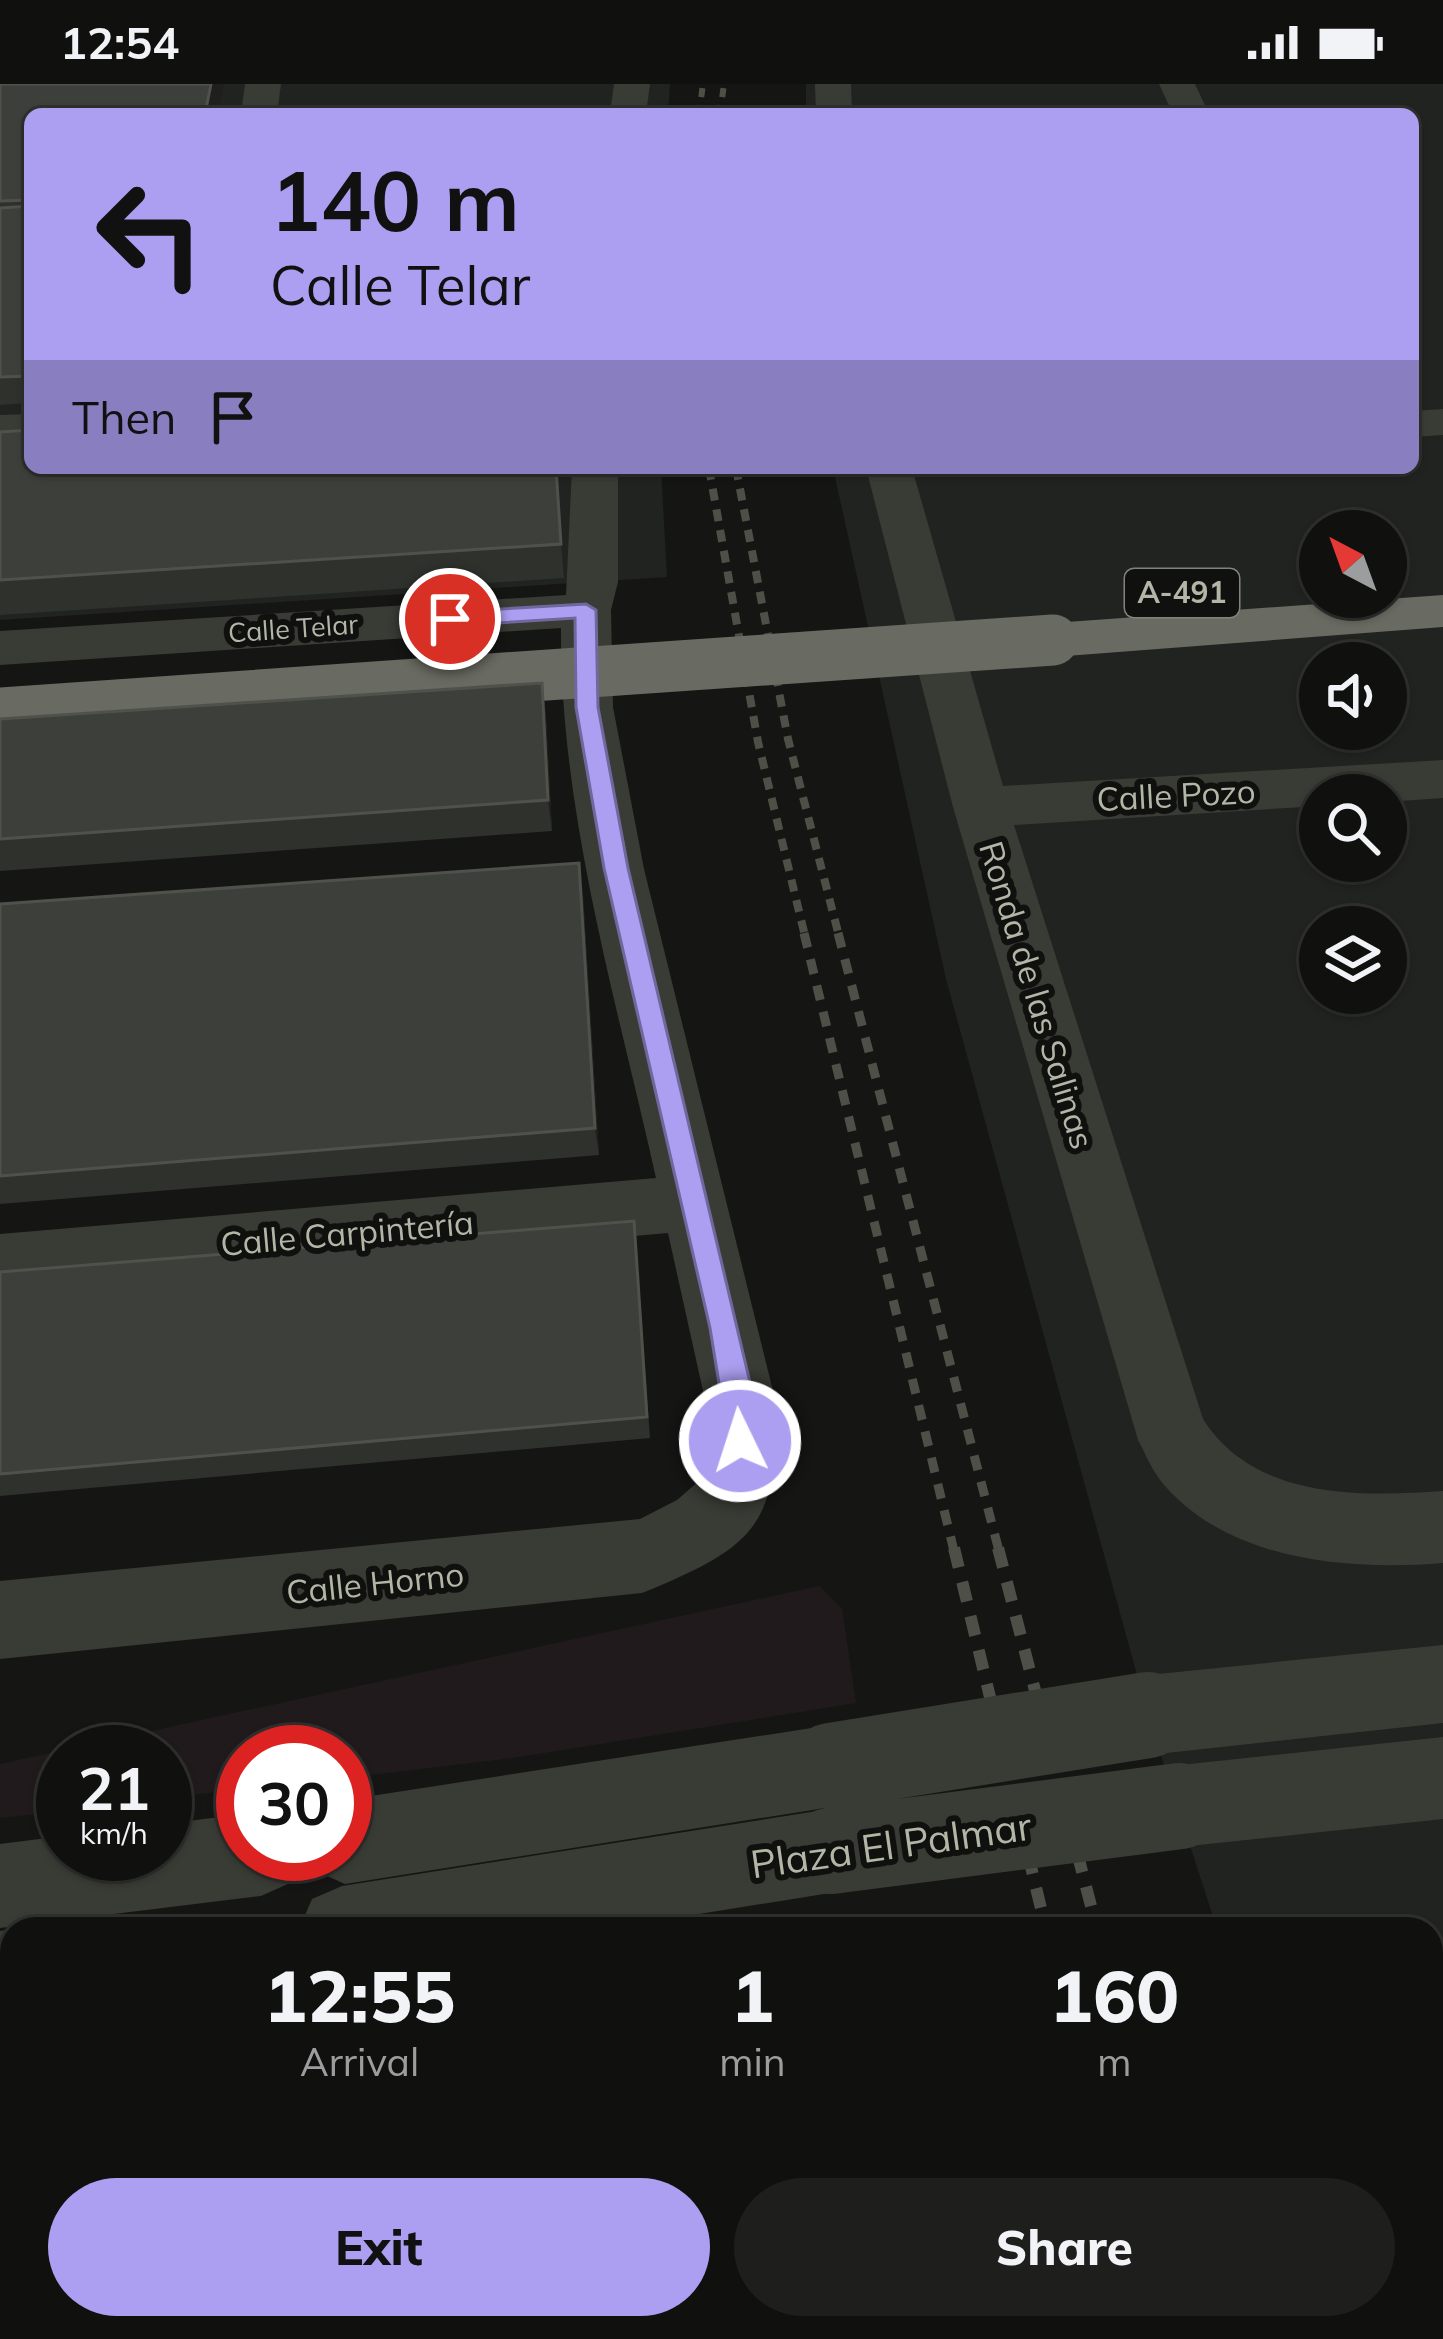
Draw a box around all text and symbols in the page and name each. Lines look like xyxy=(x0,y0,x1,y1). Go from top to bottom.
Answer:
text: 12:54 xyxy=(60,14,179,70)
text: 140 m xyxy=(270,147,520,252)
icon: left xyxy=(72,156,228,312)
text: Calle Telar xyxy=(270,251,530,319)
icon: arrive xyxy=(200,384,266,450)
text: Then xyxy=(72,389,176,445)
north arrow xyxy=(1299,510,1407,618)
map controls xyxy=(1299,510,1407,1014)
pin xyxy=(399,568,501,670)
road number: A-491 xyxy=(1125,569,1239,617)
icon: arrive xyxy=(417,586,483,652)
street label: Calle Telar xyxy=(227,606,359,650)
button: sound xyxy=(1299,642,1407,750)
street label: Calle Pozo xyxy=(1095,770,1257,819)
button: search xyxy=(1299,774,1407,882)
street label: Ronda de las Salinas xyxy=(971,836,1104,1154)
button: layers xyxy=(1299,906,1407,1014)
street label: Calle Carpintería xyxy=(219,1201,475,1264)
position arrow xyxy=(677,1378,803,1504)
street label: Calle Horno xyxy=(284,1553,466,1612)
speed limit sign: 30 xyxy=(216,1725,372,1881)
text: 21 xyxy=(78,1750,150,1825)
street label: Plaza El Palmar xyxy=(747,1801,1034,1888)
text: km/h xyxy=(80,1814,148,1852)
text: 12:55 xyxy=(264,1950,455,2040)
text: 1 xyxy=(731,1950,774,2040)
text: 160 xyxy=(1050,1950,1179,2040)
text: Arrival xyxy=(300,2037,419,2086)
text: min xyxy=(719,2037,786,2086)
text: m xyxy=(1097,2037,1131,2086)
button: Exit xyxy=(48,2178,710,2316)
button: Share xyxy=(734,2178,1395,2316)

